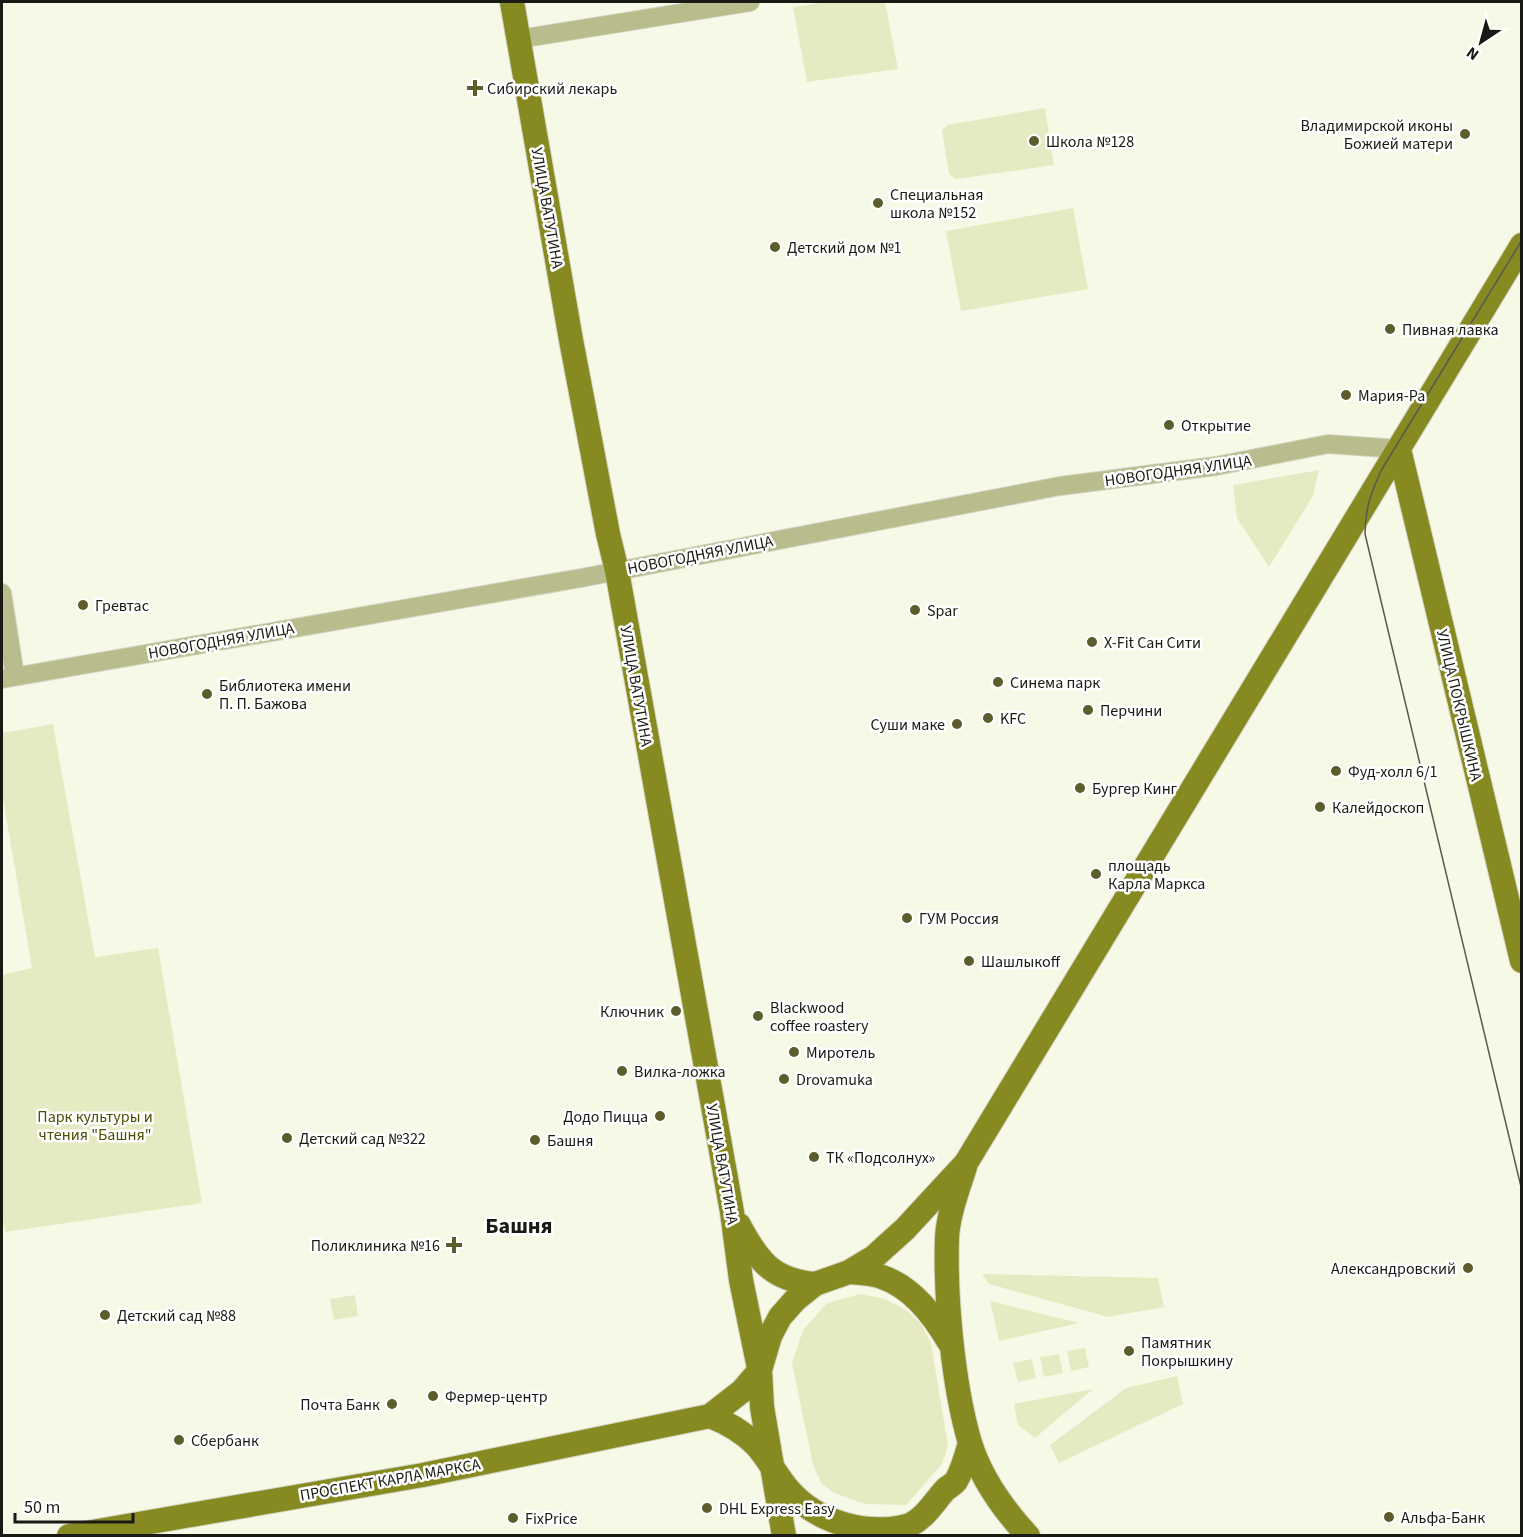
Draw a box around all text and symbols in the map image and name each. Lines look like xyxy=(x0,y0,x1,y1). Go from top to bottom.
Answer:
north arrow xyxy=(1451,12,1511,72)
text: N xyxy=(1462,41,1484,65)
place label: Сибирский лекарь xyxy=(487,78,617,100)
marker: Сибирский лекарь xyxy=(468,81,482,95)
place label: Владимирской иконы Божией матери xyxy=(1300,115,1453,155)
marker: Владимирской иконы Божией матери xyxy=(1458,127,1472,141)
place label: Школа №128 xyxy=(1046,131,1134,153)
marker: Школа №128 xyxy=(1027,134,1041,148)
street label: УЛИЦА ВАТУТИНА xyxy=(526,146,569,271)
place label: Специальная школа №152 xyxy=(890,184,984,224)
marker: Специальная школа №152 xyxy=(871,196,885,210)
place label: Детский дом №1 xyxy=(787,237,902,259)
marker: Детский дом №1 xyxy=(768,240,782,254)
place label: Пивная лавка xyxy=(1402,319,1499,341)
marker: Пивная лавка xyxy=(1383,322,1397,336)
place label: Мария-Ра xyxy=(1358,385,1425,407)
marker: Мария-Ра xyxy=(1339,388,1353,402)
place label: Открытие xyxy=(1181,415,1251,437)
marker: Открытие xyxy=(1162,418,1176,432)
street label: НОВОГОДНЯЯ УЛИЦА xyxy=(1103,450,1253,492)
street label: НОВОГОДНЯЯ УЛИЦА xyxy=(626,530,775,580)
place label: Гревтас xyxy=(95,595,149,617)
marker: Гревтас xyxy=(76,598,90,612)
place label: Spar xyxy=(927,600,958,622)
marker: Spar xyxy=(908,603,922,617)
street label: НОВОГОДНЯЯ УЛИЦА xyxy=(146,617,296,665)
street label: УЛИЦА ВАТУТИНА xyxy=(615,624,658,749)
street label: УЛИЦА ПОКРЫШКИНА xyxy=(1431,627,1487,783)
place label: X-Fit Сан Сити xyxy=(1104,632,1201,654)
marker: X-Fit Сан Сити xyxy=(1085,635,1099,649)
place label: Синема парк xyxy=(1010,672,1100,694)
place label: Библиотека имени П. П. Бажова xyxy=(219,675,351,715)
marker: Синема парк xyxy=(991,675,1005,689)
marker: Библиотека имени П. П. Бажова xyxy=(200,687,214,701)
place label: Перчини xyxy=(1100,700,1162,722)
marker: Перчини xyxy=(1081,703,1095,717)
place label: KFC xyxy=(1000,708,1026,730)
marker: KFC xyxy=(981,711,995,725)
place label: Суши маке xyxy=(871,714,945,736)
marker: Суши маке xyxy=(950,717,964,731)
place label: Фуд-холл 6/1 xyxy=(1348,761,1438,783)
marker: Фуд-холл 6/1 xyxy=(1329,764,1343,778)
place label: Бургер Кинг xyxy=(1092,778,1178,800)
marker: Бургер Кинг xyxy=(1073,781,1087,795)
place label: Калейдоскоп xyxy=(1332,797,1424,819)
marker: Калейдоскоп xyxy=(1313,800,1327,814)
place label: площадь Карла Маркса xyxy=(1108,855,1205,895)
marker: площадь Карла Маркса xyxy=(1089,867,1103,881)
place label: ГУМ Россия xyxy=(919,908,999,930)
marker: ГУМ Россия xyxy=(900,911,914,925)
place label: Шашлыкоff xyxy=(981,951,1061,973)
marker: Шашлыкоff xyxy=(962,954,976,968)
place label: Blackwood coffee roastery xyxy=(770,997,869,1037)
place label: Ключник xyxy=(600,1001,664,1023)
marker: Ключник xyxy=(669,1004,683,1018)
marker: Blackwood coffee roastery xyxy=(751,1009,765,1023)
place label: Миротель xyxy=(806,1042,876,1064)
marker: Миротель xyxy=(787,1045,801,1059)
place label: Вилка-ложка xyxy=(634,1061,726,1083)
marker: Вилка-ложка xyxy=(615,1064,629,1078)
place label: Drovamuka xyxy=(796,1069,873,1091)
marker: Drovamuka xyxy=(777,1072,791,1086)
street label: УЛИЦА ВАТУТИНА xyxy=(701,1102,744,1227)
park label: Парк культуры и чтения "Башня" xyxy=(37,1106,153,1146)
place label: Додо Пицца xyxy=(563,1106,648,1128)
marker: Додо Пицца xyxy=(653,1109,667,1123)
place label: Детский сад №322 xyxy=(299,1128,426,1150)
place label: Башня xyxy=(547,1130,594,1152)
marker: Детский сад №322 xyxy=(280,1131,294,1145)
marker: Башня xyxy=(528,1133,542,1147)
place label: ТК «Подсолнух» xyxy=(826,1147,936,1169)
marker: ТК «Подсолнух» xyxy=(807,1150,821,1164)
district label: Башня xyxy=(485,1210,553,1242)
place label: Поликлиника №16 xyxy=(311,1235,440,1257)
marker: Поликлиника №16 xyxy=(445,1236,463,1254)
place label: Александровский xyxy=(1331,1258,1456,1280)
marker: Александровский xyxy=(1461,1261,1475,1275)
place label: Детский сад №88 xyxy=(117,1305,236,1327)
marker: Детский сад №88 xyxy=(98,1308,112,1322)
place label: Памятник Покрышкину xyxy=(1141,1332,1234,1372)
marker: Памятник Покрышкину xyxy=(1122,1344,1136,1358)
place label: Фермер-центр xyxy=(445,1386,548,1408)
marker: Фермер-центр xyxy=(426,1389,440,1403)
place label: Почта Банк xyxy=(300,1394,380,1416)
marker: Почта Банк xyxy=(385,1397,399,1411)
place label: Сбербанк xyxy=(191,1430,259,1452)
marker: Сбербанк xyxy=(172,1433,186,1447)
street label: ПРОСПЕКТ КАРЛА МАРКСА xyxy=(298,1453,482,1507)
scale bar xyxy=(15,1486,134,1524)
text: 50 m xyxy=(24,1495,60,1520)
place label: DHL Express Easy xyxy=(719,1498,835,1520)
marker: DHL Express Easy xyxy=(700,1501,714,1515)
place label: Альфа-Банк xyxy=(1401,1507,1485,1529)
place label: FixPrice xyxy=(525,1508,577,1530)
marker: Альфа-Банк xyxy=(1382,1510,1396,1524)
marker: FixPrice xyxy=(506,1511,520,1525)

